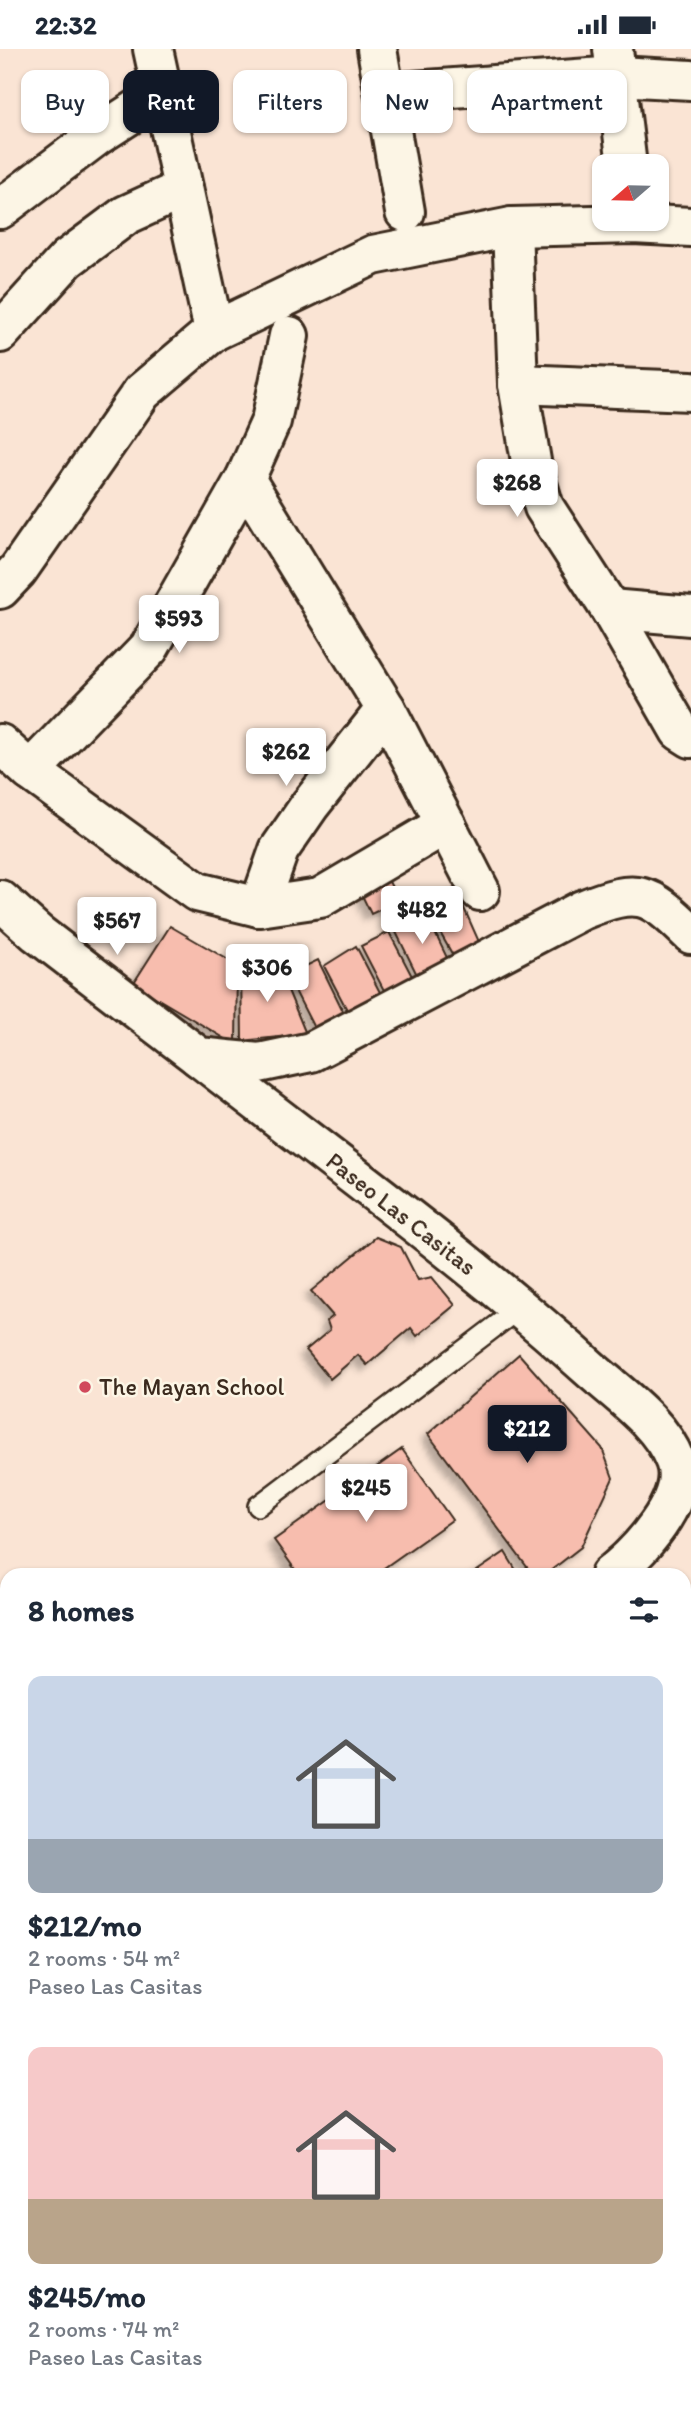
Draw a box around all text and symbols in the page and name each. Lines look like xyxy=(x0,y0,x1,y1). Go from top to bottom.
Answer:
text: 22:32 xyxy=(35,9,97,41)
chip: Buy xyxy=(21,70,109,133)
chip: Rent xyxy=(123,70,219,133)
chip: Filters xyxy=(233,70,347,133)
chip: New xyxy=(361,70,453,133)
chip: Apartment xyxy=(467,70,627,133)
north arrow xyxy=(592,154,668,231)
map controls xyxy=(592,154,669,231)
pin: $268 xyxy=(476,459,558,519)
text: $268 xyxy=(493,468,541,496)
pin: $593 xyxy=(138,595,220,655)
text: $593 xyxy=(155,604,203,632)
pin: $262 xyxy=(245,729,327,788)
text: $262 xyxy=(262,737,310,765)
pin: $482 xyxy=(381,887,463,946)
text: $482 xyxy=(397,895,447,923)
pin: $567 xyxy=(76,897,158,957)
text: $567 xyxy=(93,906,141,934)
pin: $306 xyxy=(226,944,308,1004)
text: $306 xyxy=(242,953,292,981)
street label: Paseo Las Casitas xyxy=(321,1146,482,1281)
place label: The Mayan School xyxy=(99,1372,285,1401)
marker: The Mayan School xyxy=(77,1379,93,1395)
pin: $212 xyxy=(486,1405,568,1465)
text: $212 xyxy=(504,1414,550,1442)
pin: $245 xyxy=(325,1465,407,1524)
text: $245 xyxy=(341,1473,391,1501)
icon: filters xyxy=(625,1591,663,1629)
text: 8 homes xyxy=(28,1592,135,1629)
icon: home xyxy=(283,1721,409,1847)
text: $212/mo xyxy=(28,1907,142,1944)
text: 2 rooms · 54 m² xyxy=(28,1944,180,1972)
text: Paseo Las Casitas xyxy=(28,1972,203,2000)
icon: home xyxy=(283,2092,409,2218)
text: $245/mo xyxy=(28,2278,146,2315)
text: 2 rooms · 74 m² xyxy=(28,2315,180,2343)
text: Paseo Las Casitas xyxy=(28,2343,203,2371)

